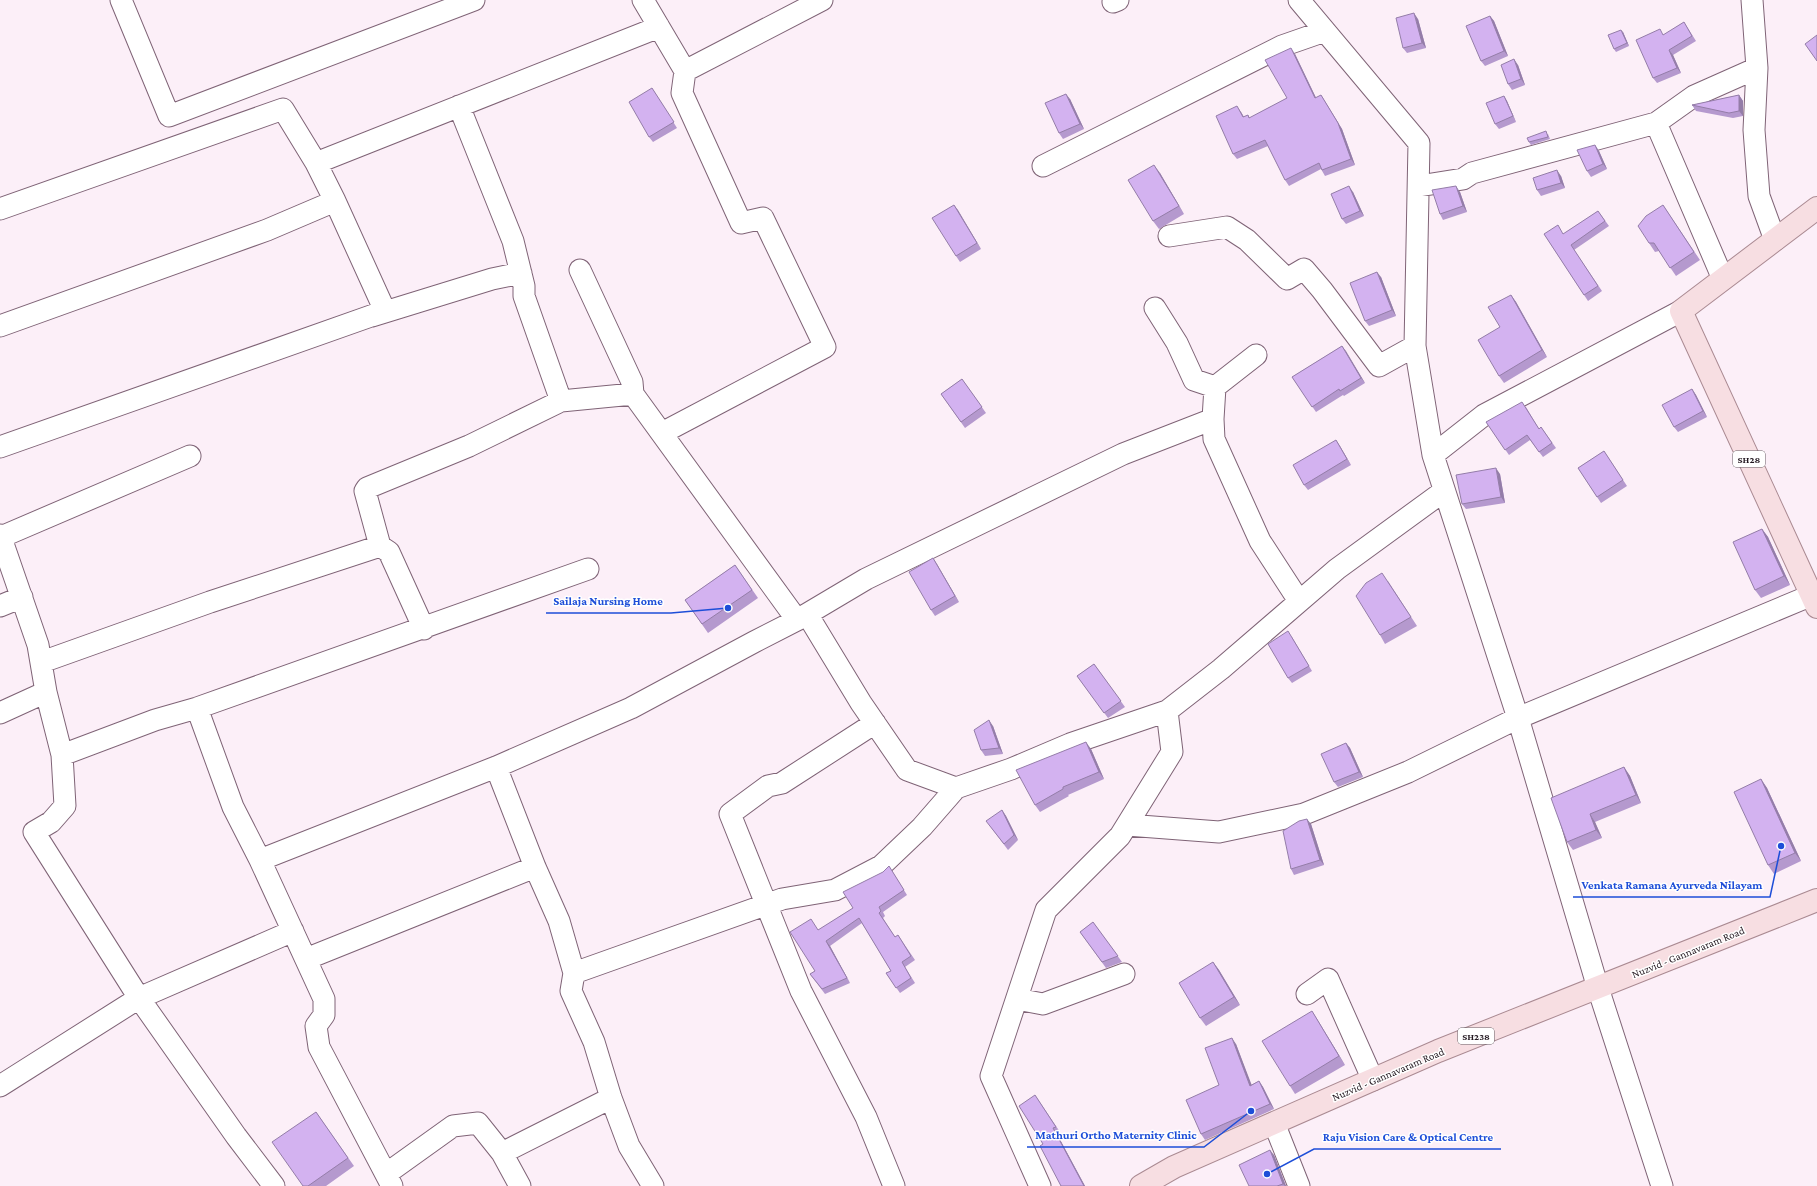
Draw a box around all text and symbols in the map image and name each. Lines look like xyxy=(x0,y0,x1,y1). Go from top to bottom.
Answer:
road number: SH28 xyxy=(1733,451,1765,467)
callout: Sailaja Nursing Home xyxy=(546,589,671,613)
text: Sailaja Nursing Home xyxy=(553,594,663,608)
callout: Venkata Ramana Ayurveda Nilayam xyxy=(1573,873,1770,897)
text: Venkata Ramana Ayurveda Nilayam xyxy=(1581,878,1763,892)
street label: Nuzvid - Gannavaram Road xyxy=(1630,924,1746,980)
road number: SH238 xyxy=(1458,1028,1494,1044)
street label: Nuzvid - Gannavaram Road xyxy=(1330,1045,1446,1103)
callout: Mathuri Ortho Maternity Clinic xyxy=(1027,1123,1204,1147)
callout: Raju Vision Care & Optical Centre xyxy=(1314,1125,1501,1149)
text: Mathuri Ortho Maternity Clinic xyxy=(1035,1128,1197,1142)
text: Raju Vision Care & Optical Centre xyxy=(1323,1130,1494,1144)

